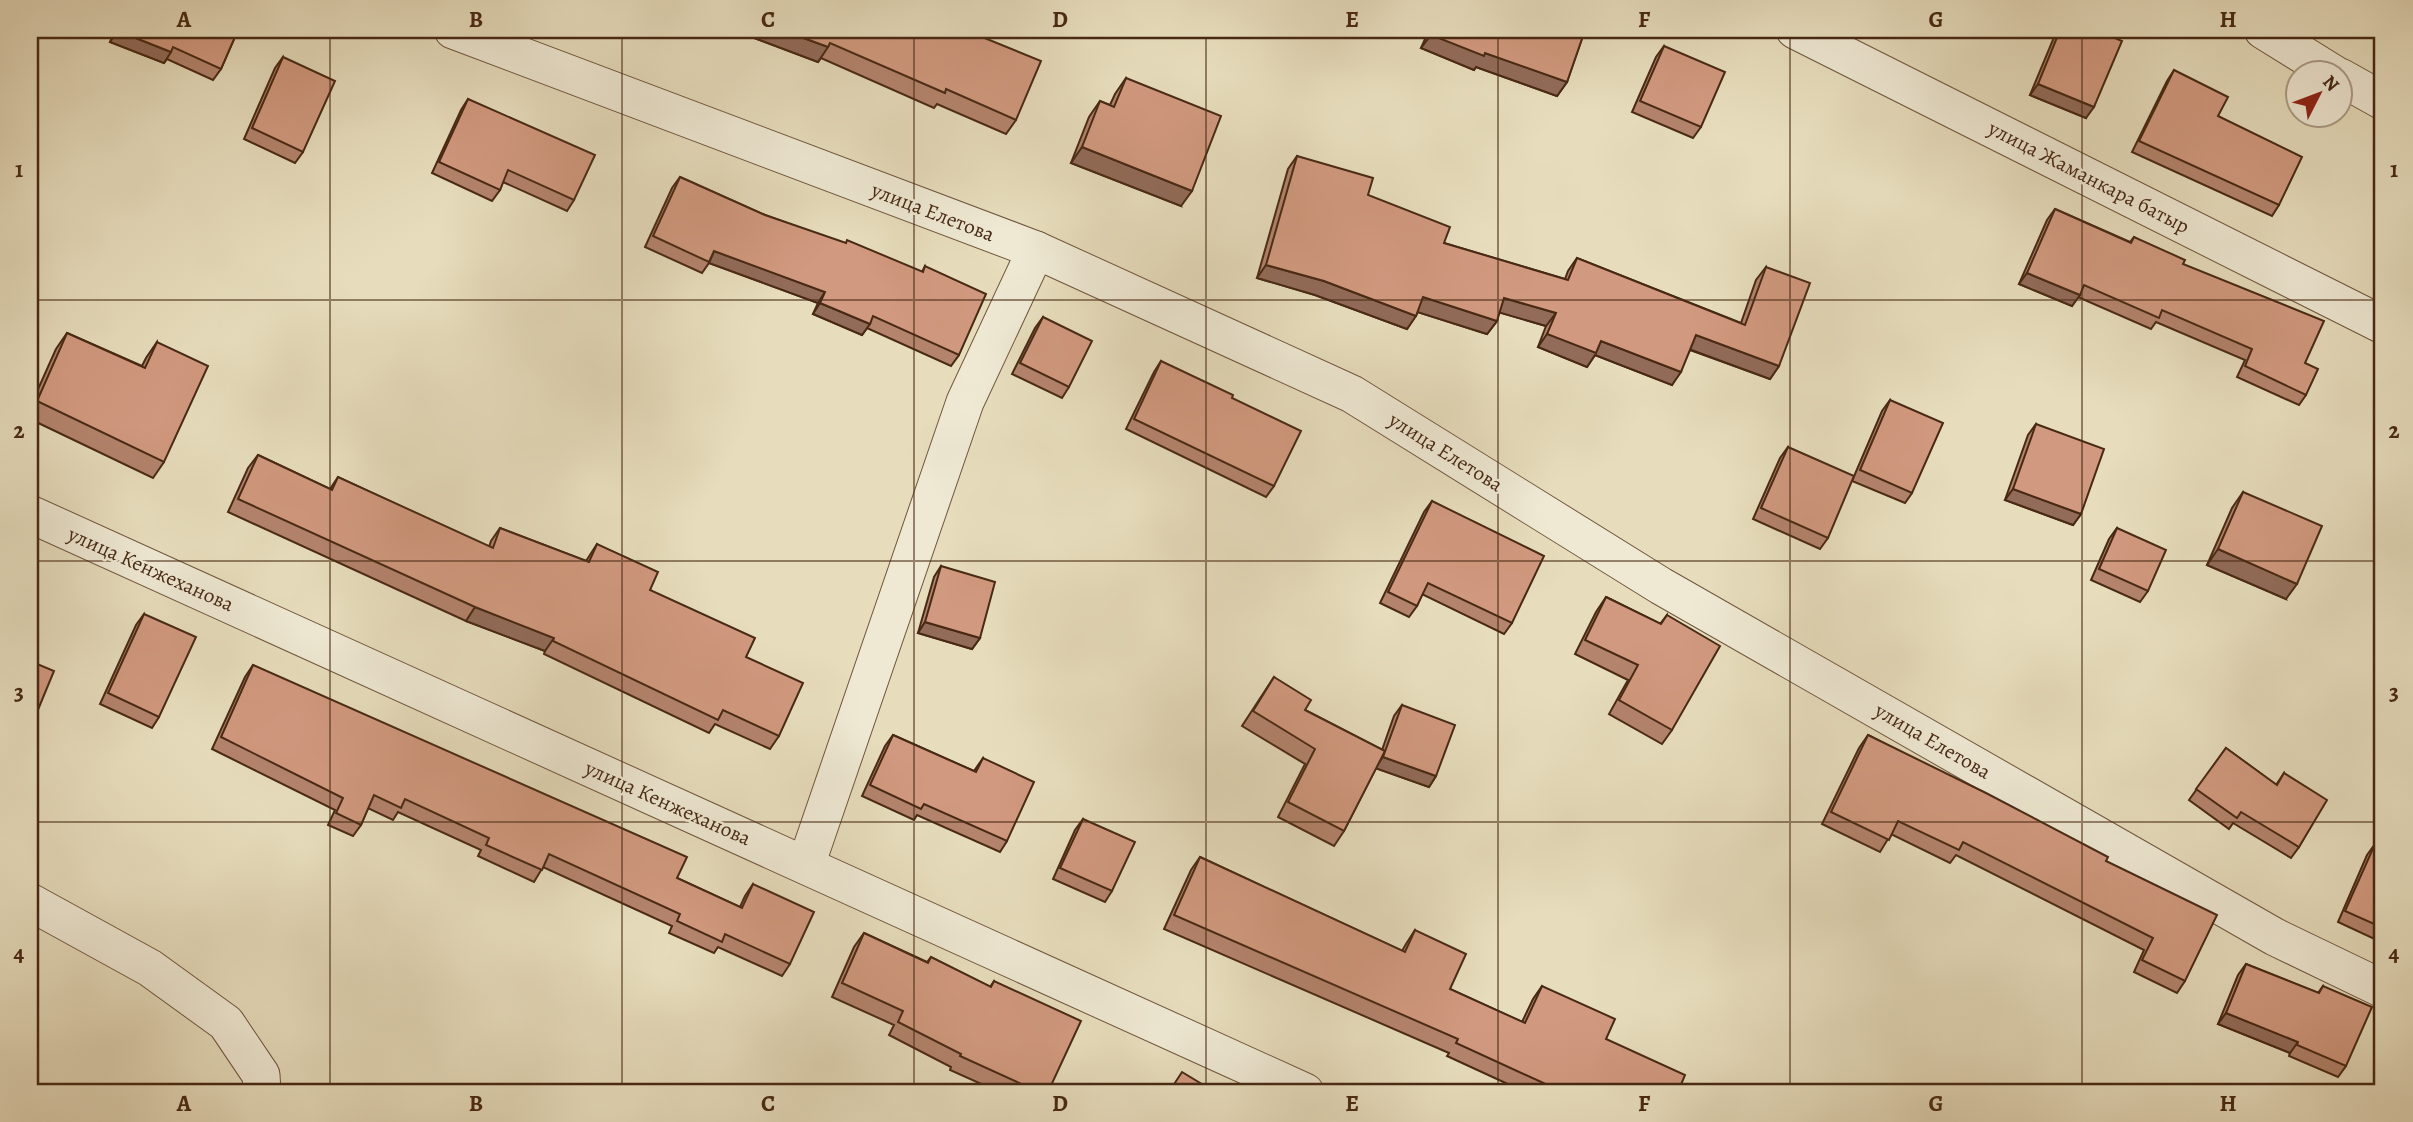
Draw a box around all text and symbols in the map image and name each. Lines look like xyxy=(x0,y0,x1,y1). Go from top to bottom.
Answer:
text: A xyxy=(176,4,192,35)
text: B xyxy=(469,4,483,35)
text: C xyxy=(761,4,775,35)
text: D xyxy=(1052,4,1068,35)
text: E xyxy=(1345,4,1359,35)
text: F xyxy=(1638,4,1651,35)
text: G xyxy=(1928,4,1944,35)
text: H xyxy=(2219,4,2237,35)
north arrow xyxy=(2284,60,2354,130)
text: N xyxy=(2317,69,2345,97)
street label: улица Жаманкара батыр xyxy=(1983,114,2194,240)
text: 1 xyxy=(15,154,23,185)
text: 1 xyxy=(2390,154,2398,185)
street label: улица Елетова xyxy=(866,175,999,248)
street label: улица Елетова xyxy=(1383,405,1509,498)
text: 2 xyxy=(13,415,25,446)
text: 2 xyxy=(2388,415,2400,446)
street label: улица Кенжеханова xyxy=(63,519,239,618)
text: 3 xyxy=(14,677,24,708)
text: 3 xyxy=(2389,677,2399,708)
street label: улица Елетова xyxy=(1869,696,1996,786)
street label: улица Кенжеханова xyxy=(580,753,756,852)
text: 4 xyxy=(14,938,25,969)
text: 4 xyxy=(2389,938,2400,969)
text: A xyxy=(176,1088,192,1119)
text: B xyxy=(469,1088,483,1119)
text: C xyxy=(761,1088,775,1119)
text: D xyxy=(1052,1088,1068,1119)
text: E xyxy=(1345,1088,1359,1119)
text: F xyxy=(1638,1088,1651,1119)
text: G xyxy=(1928,1088,1944,1119)
text: H xyxy=(2219,1088,2237,1119)

